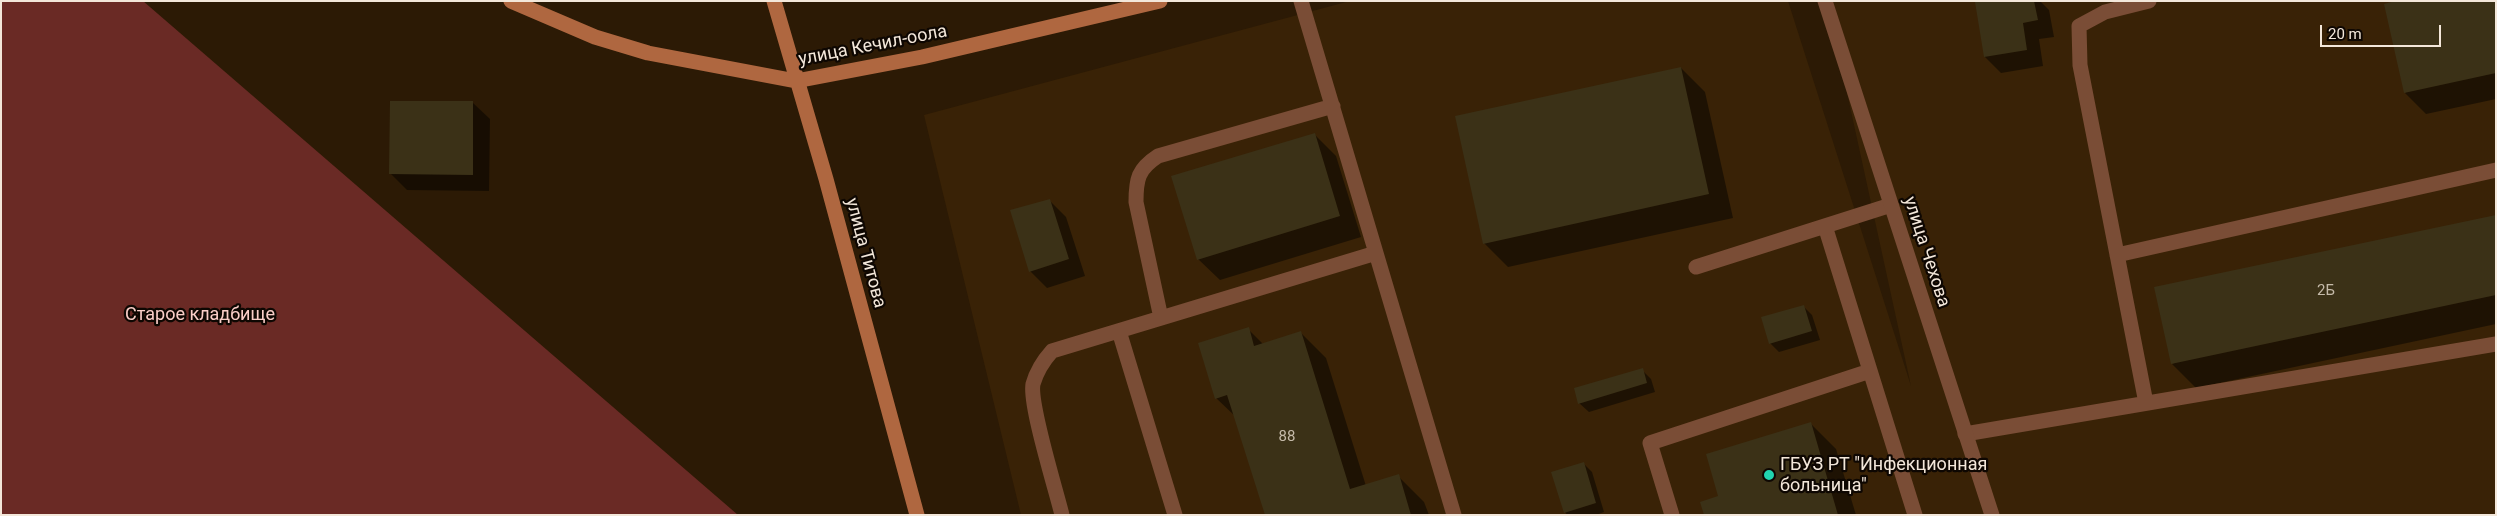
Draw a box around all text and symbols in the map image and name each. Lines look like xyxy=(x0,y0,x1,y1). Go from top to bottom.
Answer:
scale bar xyxy=(2322,15,2443,47)
street label: улица Кечил-оола xyxy=(797,21,949,71)
text: 20 m xyxy=(2328,25,2362,43)
street label: улица Чехова xyxy=(1898,194,1954,310)
street label: улица Титова xyxy=(840,196,890,310)
house number: 2Б xyxy=(2317,282,2335,300)
park label: Старое кладбище xyxy=(125,304,275,326)
house number: 88 xyxy=(1279,428,1295,446)
place label: ГБУЗ РТ "Инфекционная больница" xyxy=(1780,454,1987,496)
marker: ГБУЗ РТ "Инфекционная больница" xyxy=(1762,468,1776,482)

